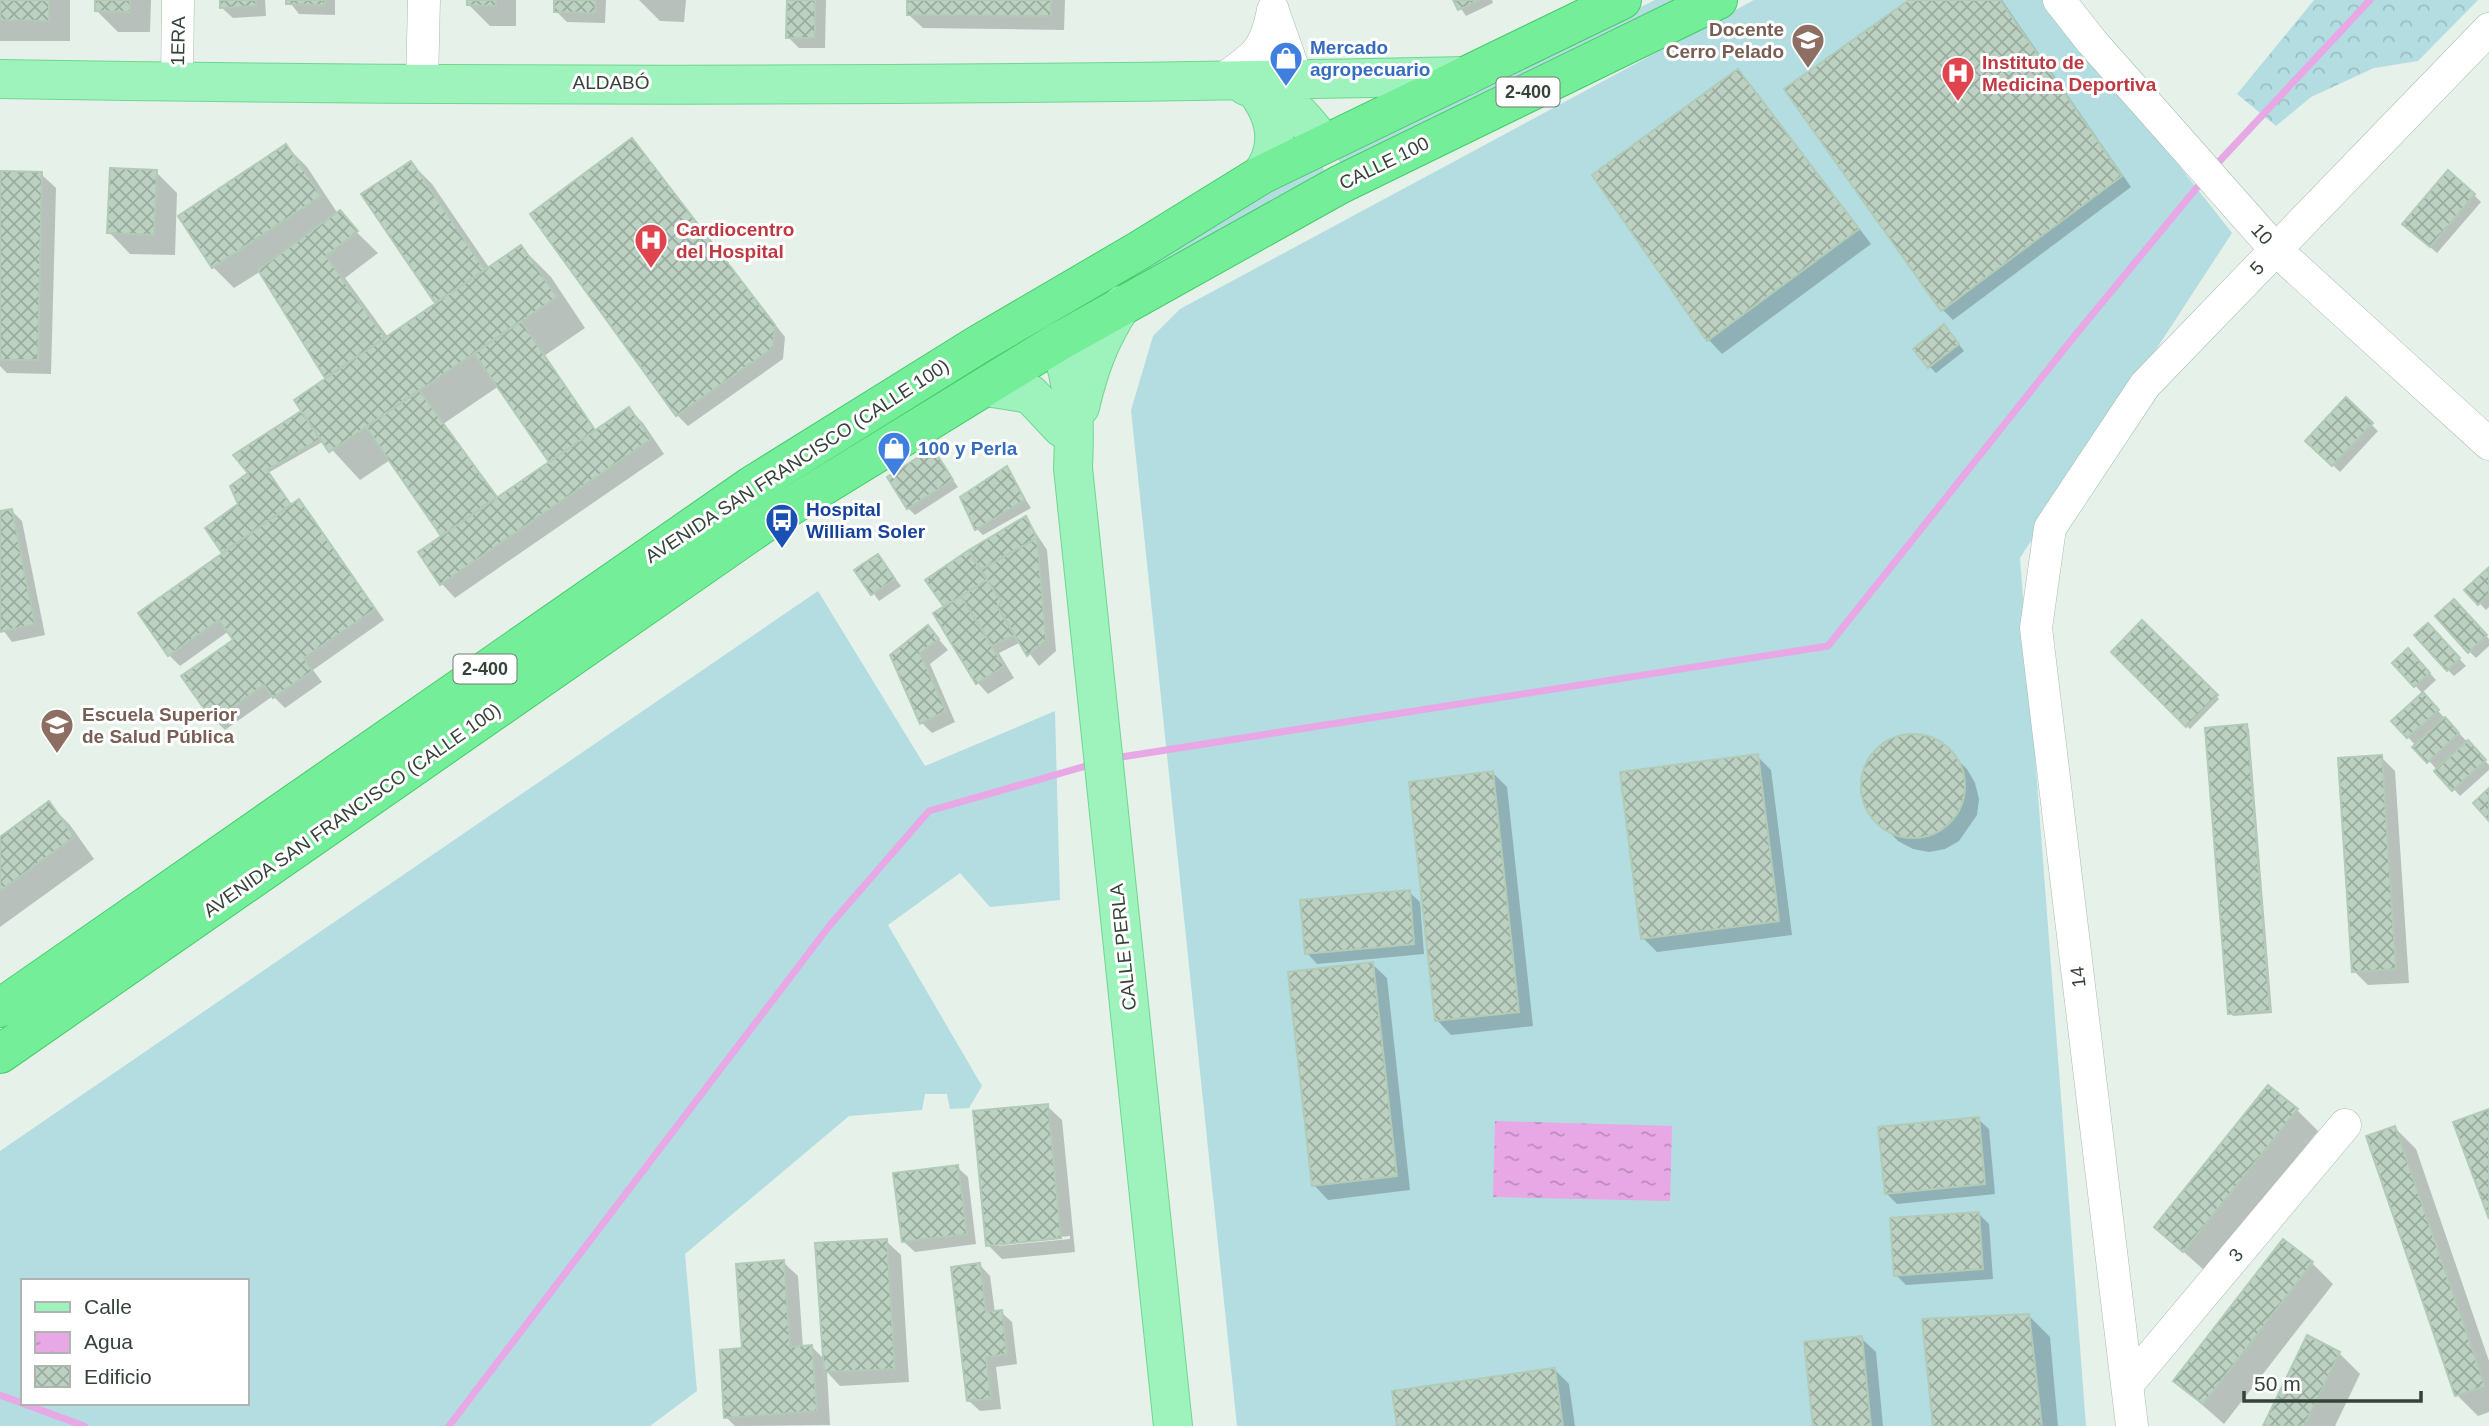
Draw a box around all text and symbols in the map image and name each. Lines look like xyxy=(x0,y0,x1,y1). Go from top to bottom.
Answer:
street label: 1ERA xyxy=(167,16,189,66)
place label: Docente Cerro Pelado xyxy=(1666,19,1784,62)
school or university icon: Docente Cerro Pelado xyxy=(1789,21,1827,70)
place label: Mercado agropecuario xyxy=(1310,37,1430,80)
shop icon: Mercado agropecuario xyxy=(1267,39,1305,88)
place label: Instituto de Medicina Deportiva xyxy=(1982,52,2157,95)
hospital icon: Instituto de Medicina Deportiva xyxy=(1939,54,1977,103)
street label: ALDABÓ xyxy=(572,72,650,93)
road number: 2-400 xyxy=(1496,78,1560,106)
street label: CALLE 100 xyxy=(1336,132,1432,194)
place label: Cardiocentro del Hospital xyxy=(676,219,794,262)
street label: 10 xyxy=(2247,219,2277,249)
hospital icon: Cardiocentro del Hospital xyxy=(632,221,670,270)
street label: 5 xyxy=(2246,257,2268,279)
street label: AVENIDA SAN FRANCISCO (CALLE 100) xyxy=(641,355,953,567)
shop icon: 100 y Perla xyxy=(875,429,913,478)
place label: 100 y Perla xyxy=(918,438,1018,459)
place label: Hospital William Soler xyxy=(806,499,926,542)
bus stop icon: Hospital William Soler xyxy=(763,501,801,550)
road number: 2-400 xyxy=(454,654,516,684)
street label: AVENIDA SAN FRANCISCO (CALLE 100) xyxy=(200,699,504,921)
place label: Escuela Superior de Salud Pública xyxy=(82,704,238,747)
school or university icon: Escuela Superior de Salud Pública xyxy=(38,706,76,755)
street label: CALLE PERLA xyxy=(1106,882,1140,1012)
street label: 14 xyxy=(2066,965,2090,989)
street label: 3 xyxy=(2225,1244,2247,1266)
legend xyxy=(21,1279,248,1405)
text: Calle xyxy=(84,1295,132,1318)
text: Agua xyxy=(84,1330,133,1353)
scale bar xyxy=(2244,1360,2421,1404)
text: Edificio xyxy=(84,1365,152,1388)
text: 50 m xyxy=(2254,1372,2301,1395)

